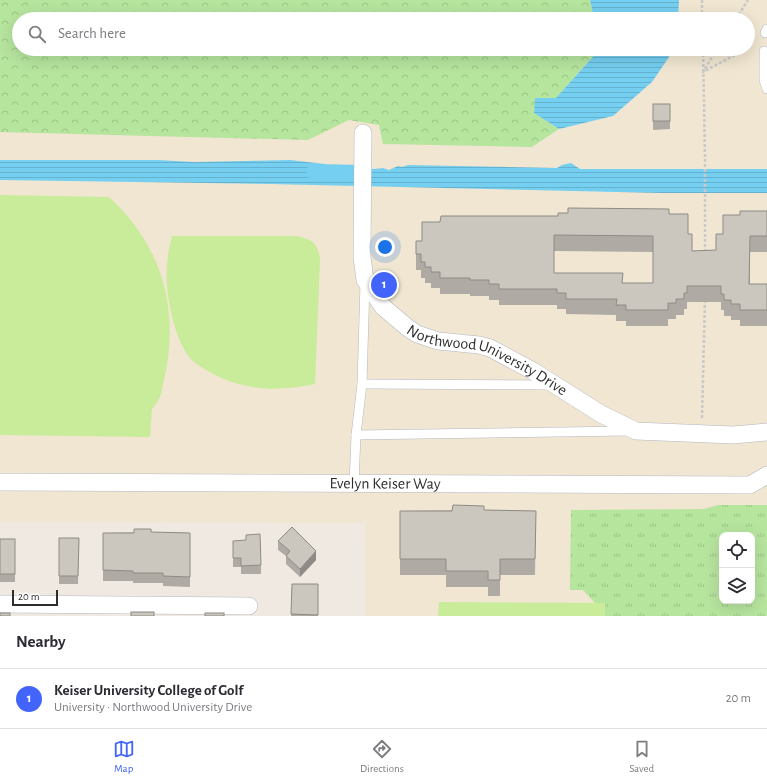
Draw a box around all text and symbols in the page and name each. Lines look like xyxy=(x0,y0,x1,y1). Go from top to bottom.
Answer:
search box xyxy=(12,12,755,56)
icon: search xyxy=(26,23,48,45)
text: Search here xyxy=(58,26,126,41)
your location xyxy=(375,237,395,257)
pin: 1 xyxy=(371,270,397,300)
street label: Northwood University Drive xyxy=(404,322,570,398)
street label: Evelyn Keiser Way xyxy=(329,475,441,493)
map controls xyxy=(719,532,755,604)
button: locate xyxy=(719,532,755,568)
button: layers xyxy=(719,568,755,604)
scale bar xyxy=(12,588,58,607)
text: 20 m xyxy=(18,591,39,602)
text: Nearby xyxy=(16,633,66,650)
text: Keiser University College of Golf xyxy=(54,683,243,698)
text: 1 xyxy=(27,692,31,705)
text: 20 m xyxy=(726,692,751,705)
text: University · Northwood University Drive xyxy=(54,701,252,714)
tab: Map xyxy=(113,738,135,775)
tab: Directions xyxy=(360,738,404,775)
tab: Saved xyxy=(629,738,654,775)

